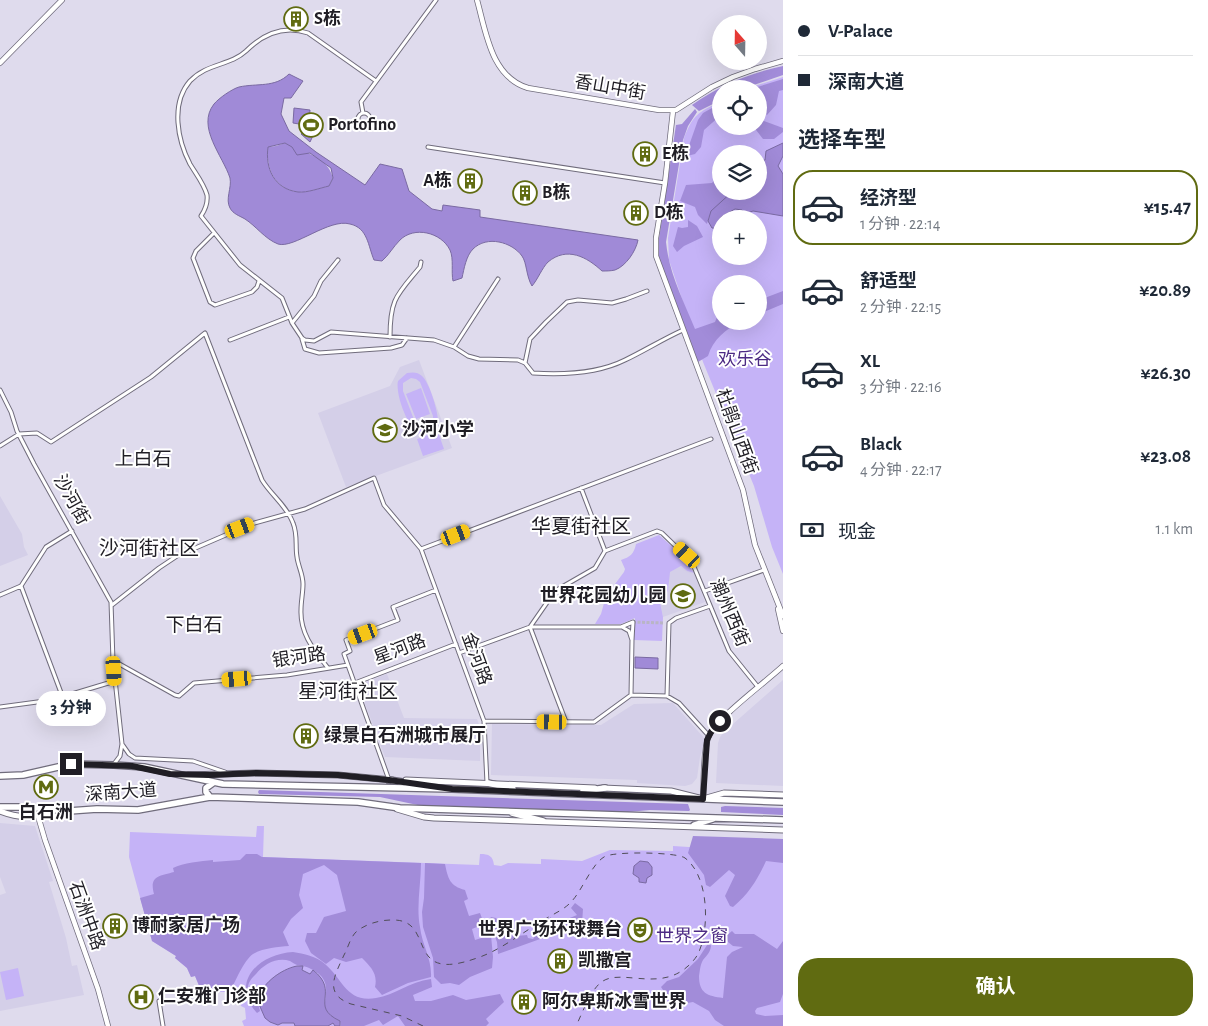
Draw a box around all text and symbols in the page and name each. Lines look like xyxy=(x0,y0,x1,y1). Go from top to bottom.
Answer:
building icon: S栋 xyxy=(283,6,309,32)
place label: S栋 xyxy=(314,8,341,28)
north arrow xyxy=(712,15,768,70)
map controls xyxy=(712,15,767,330)
text: V-Palace xyxy=(828,22,893,41)
street label: 香山中街 xyxy=(573,71,647,103)
text: 深南大道 xyxy=(828,73,904,92)
button: locate xyxy=(712,80,767,135)
sports icon: Portofino xyxy=(298,112,324,138)
place label: Portofino xyxy=(328,116,396,134)
text: 选择车型 xyxy=(798,129,886,151)
building icon: E栋 xyxy=(632,141,658,167)
place label: E栋 xyxy=(662,143,689,163)
button: layers xyxy=(712,145,767,200)
building icon: A栋 xyxy=(457,168,483,194)
place label: A栋 xyxy=(423,170,452,190)
building icon: B栋 xyxy=(512,180,538,206)
place label: B栋 xyxy=(542,182,570,202)
icon: car xyxy=(800,185,845,230)
text: 经济型 xyxy=(860,189,917,208)
text: ¥15.47 xyxy=(1144,198,1191,217)
building icon: D栋 xyxy=(623,200,649,226)
place label: D栋 xyxy=(654,202,684,222)
button: + xyxy=(712,210,767,265)
text: 1 分钟 · 22:14 xyxy=(860,216,941,232)
icon: car xyxy=(800,268,845,313)
text: 舒适型 xyxy=(860,272,917,291)
button: − xyxy=(712,275,767,330)
text: ¥20.89 xyxy=(1139,281,1191,300)
text: 2 分钟 · 22:15 xyxy=(860,299,941,315)
park label: 欢乐谷 xyxy=(718,350,772,369)
icon: car xyxy=(800,351,845,396)
text: XL xyxy=(860,352,880,371)
text: ¥26.30 xyxy=(1140,364,1191,383)
text: 3 分钟 · 22:16 xyxy=(860,379,941,395)
street label: 杜鹃山西街 xyxy=(712,386,762,477)
school or university icon: 沙河小学 xyxy=(372,417,398,443)
place label: 沙河小学 xyxy=(402,419,474,439)
icon: car xyxy=(800,434,845,479)
text: Black xyxy=(860,435,902,454)
text: ¥23.08 xyxy=(1140,447,1191,466)
district label: 上白石 xyxy=(114,448,172,469)
text: 4 分钟 · 22:17 xyxy=(860,462,942,478)
street label: 沙河街 xyxy=(50,471,94,528)
car xyxy=(223,516,256,540)
district label: 华夏街社区 xyxy=(531,516,631,537)
icon: cash xyxy=(798,516,826,544)
text: 1.1 km xyxy=(1156,521,1193,537)
car xyxy=(439,523,472,547)
text: 现金 xyxy=(838,523,876,542)
district label: 沙河街社区 xyxy=(99,538,199,559)
car xyxy=(670,539,703,571)
street label: 潮州西街 xyxy=(707,576,753,650)
school or university icon: 世界花园幼儿园 xyxy=(670,583,696,609)
place label: 世界花园幼儿园 xyxy=(540,585,666,605)
district label: 下白石 xyxy=(165,614,223,635)
car xyxy=(346,622,379,646)
street label: 星河路 xyxy=(371,630,428,668)
street label: 金河路 xyxy=(458,630,496,687)
street label: 银河路 xyxy=(271,643,327,671)
car xyxy=(105,656,122,686)
car xyxy=(221,670,252,688)
district label: 星河街社区 xyxy=(298,681,398,702)
callout: 3 分钟 xyxy=(36,692,106,726)
text: 3 分钟 xyxy=(50,700,92,716)
route start xyxy=(709,710,731,732)
car xyxy=(536,714,567,730)
building icon: 绿景白石洲城市展厅 xyxy=(293,723,319,749)
place label: 绿景白石洲城市展厅 xyxy=(324,725,486,745)
route end xyxy=(60,753,82,775)
metro station icon: 白石洲 xyxy=(33,774,59,800)
street label: 深南大道 xyxy=(84,780,158,804)
place label: 白石洲 xyxy=(19,802,73,822)
street label: 石洲中路 xyxy=(65,878,109,953)
building icon: 博耐家居广场 xyxy=(102,913,128,939)
place label: 博耐家居广场 xyxy=(132,915,240,935)
theatre icon: 世界广场环球舞台 xyxy=(627,917,653,943)
place label: 世界广场环球舞台 xyxy=(478,919,622,939)
park label: 世界之窗 xyxy=(656,926,728,946)
building icon: 凯撒宫 xyxy=(547,948,573,974)
place label: 凯撒宫 xyxy=(578,950,632,970)
button: 确认 xyxy=(798,958,1193,1016)
hospital icon: 仁安雅门诊部 xyxy=(128,984,154,1010)
place label: 仁安雅门诊部 xyxy=(158,986,266,1006)
building icon: 阿尔卑斯冰雪世界 xyxy=(511,989,537,1015)
place label: 阿尔卑斯冰雪世界 xyxy=(542,991,686,1011)

